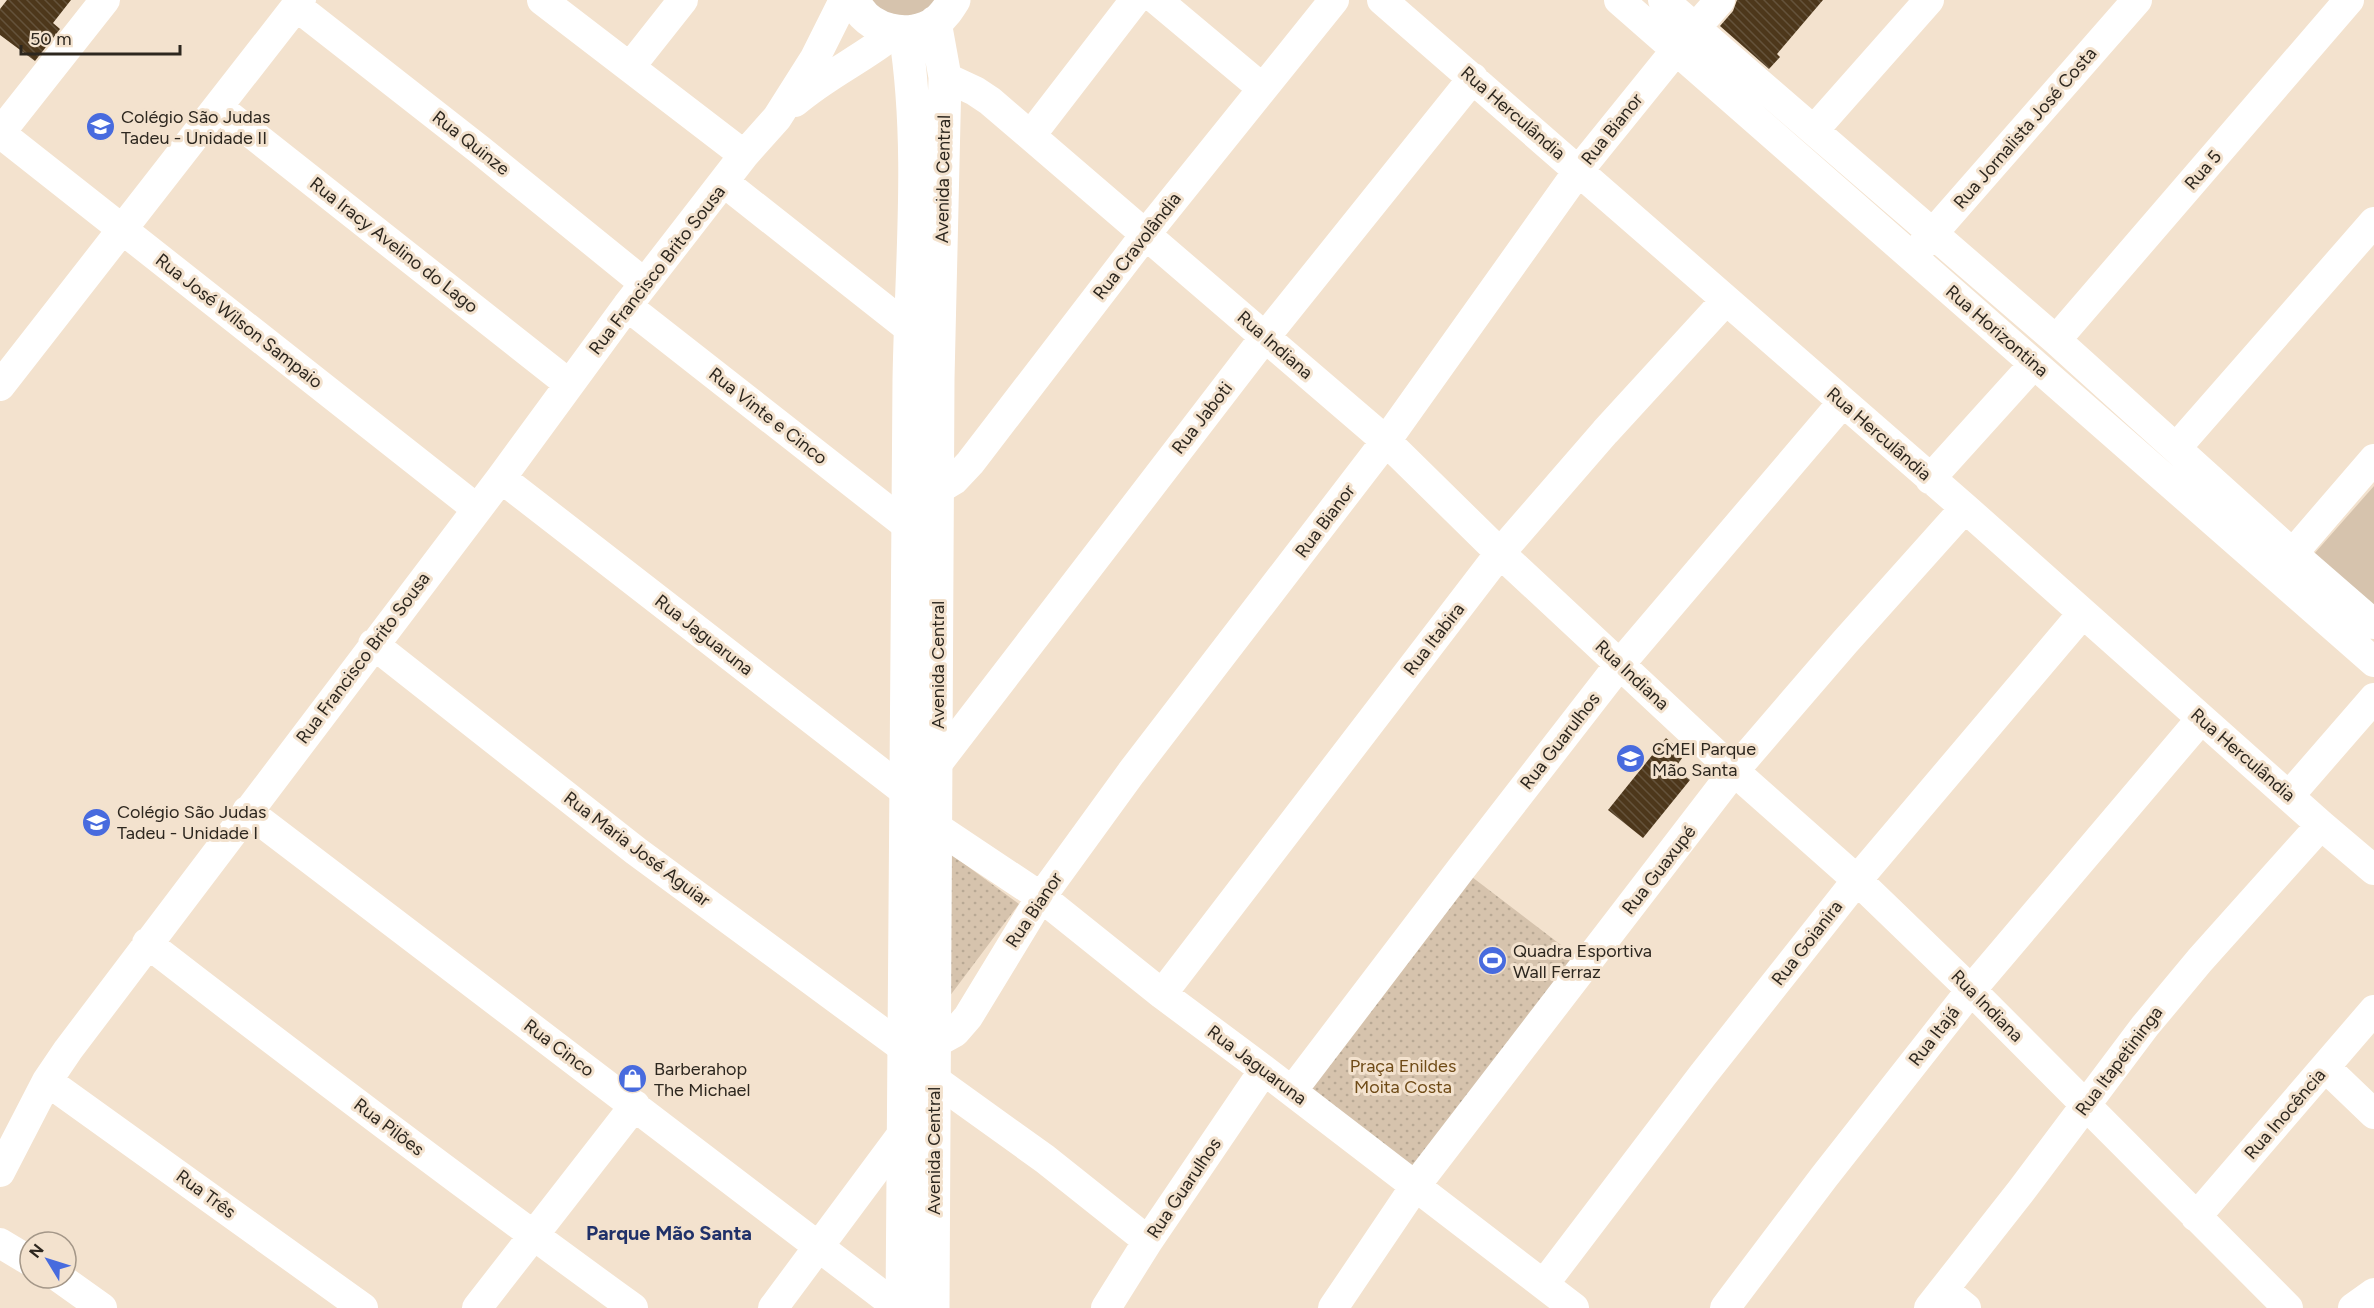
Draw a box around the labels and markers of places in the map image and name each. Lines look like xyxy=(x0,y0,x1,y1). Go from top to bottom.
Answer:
place label: Colégio São Judas Tadeu - Unidade II xyxy=(121,106,270,149)
school or university icon: Colégio São Judas Tadeu - Unidade II xyxy=(84,111,116,143)
place label: CMEI Parque Mão Santa xyxy=(1652,738,1756,781)
school or university icon: CMEI Parque Mão Santa xyxy=(1615,743,1647,775)
place label: Colégio São Judas Tadeu - Unidade I xyxy=(117,801,266,844)
school or university icon: Colégio São Judas Tadeu - Unidade I xyxy=(80,806,112,838)
place label: Quadra Esportiva Wall Ferraz xyxy=(1513,940,1652,983)
sports icon: Quadra Esportiva Wall Ferraz xyxy=(1476,945,1508,977)
place label: Barberahop The Michael xyxy=(654,1058,750,1101)
shop icon: Barberahop The Michael xyxy=(617,1063,649,1095)

